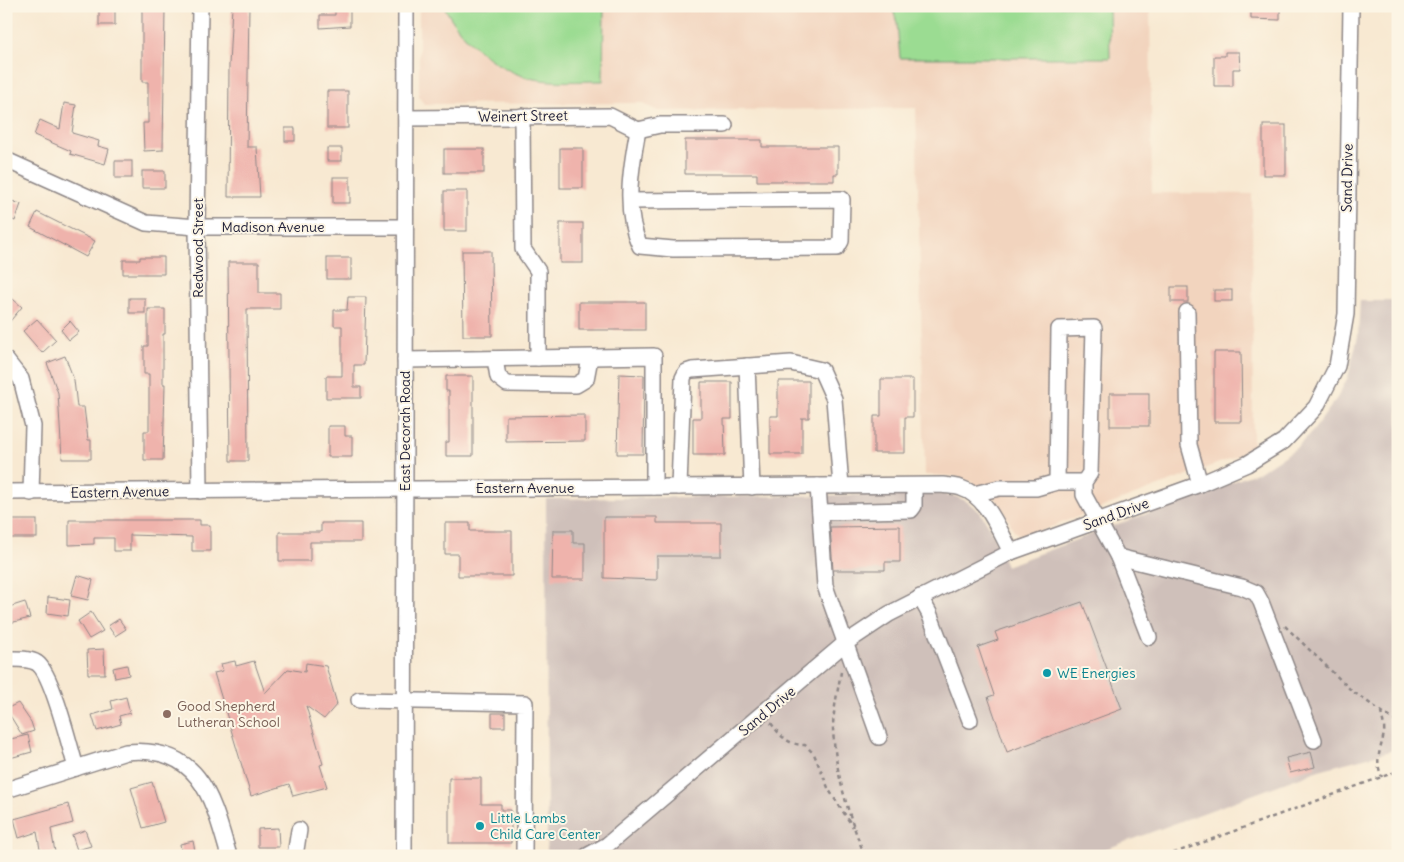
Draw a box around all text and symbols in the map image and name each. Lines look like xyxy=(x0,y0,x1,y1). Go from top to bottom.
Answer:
street label: Weinert Street xyxy=(478,106,568,126)
street label: Sand Drive xyxy=(1337,144,1357,212)
street label: Redwood Street xyxy=(189,198,207,298)
street label: Madison Avenue xyxy=(221,218,325,236)
street label: East Decorah Road xyxy=(396,371,414,491)
street label: Eastern Avenue xyxy=(476,479,574,497)
street label: Eastern Avenue xyxy=(71,482,169,502)
street label: Sand Drive xyxy=(1081,494,1151,534)
place label: WE Energies xyxy=(1057,664,1136,682)
marker: WE Energies xyxy=(1041,667,1053,679)
street label: Sand Drive xyxy=(735,682,799,740)
place label: Good Shepherd Lutheran School xyxy=(177,697,280,731)
marker: Good Shepherd Lutheran School xyxy=(161,708,173,720)
place label: Little Lambs Child Care Center xyxy=(490,809,601,843)
marker: Little Lambs Child Care Center xyxy=(474,820,486,832)

